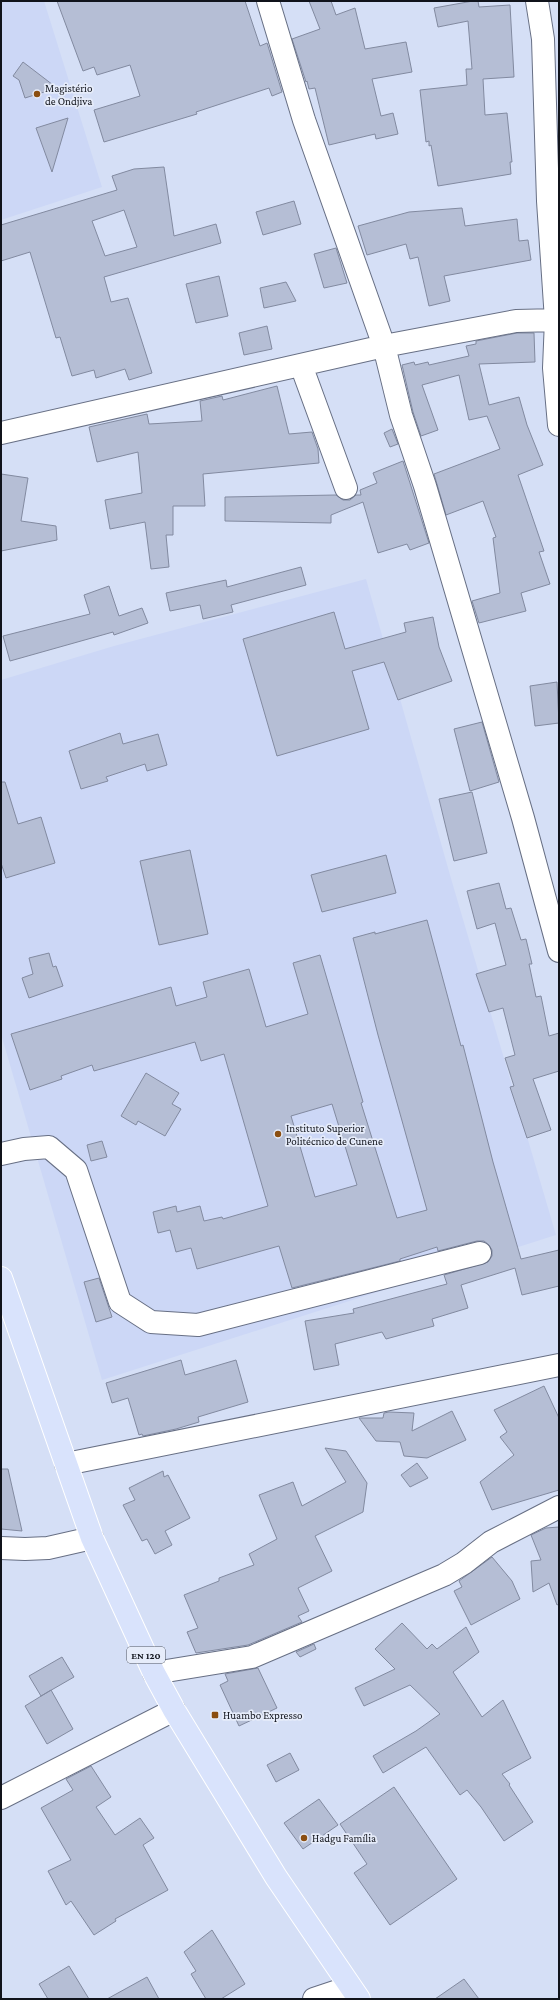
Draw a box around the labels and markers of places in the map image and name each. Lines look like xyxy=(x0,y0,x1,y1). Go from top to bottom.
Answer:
place label: Magistério de Ondjiva xyxy=(45,82,93,108)
marker: Magistério de Ondjiva xyxy=(32,89,42,99)
place label: Instituto Superior Politécnico de Cunene xyxy=(286,1122,383,1147)
marker: Instituto Superior Politécnico de Cunene xyxy=(273,1129,283,1139)
place label: Huambo Expresso xyxy=(223,1709,303,1722)
marker: Huambo Expresso xyxy=(210,1710,220,1720)
place label: Hadgu Família xyxy=(312,1832,376,1845)
marker: Hadgu Família xyxy=(299,1833,309,1843)

